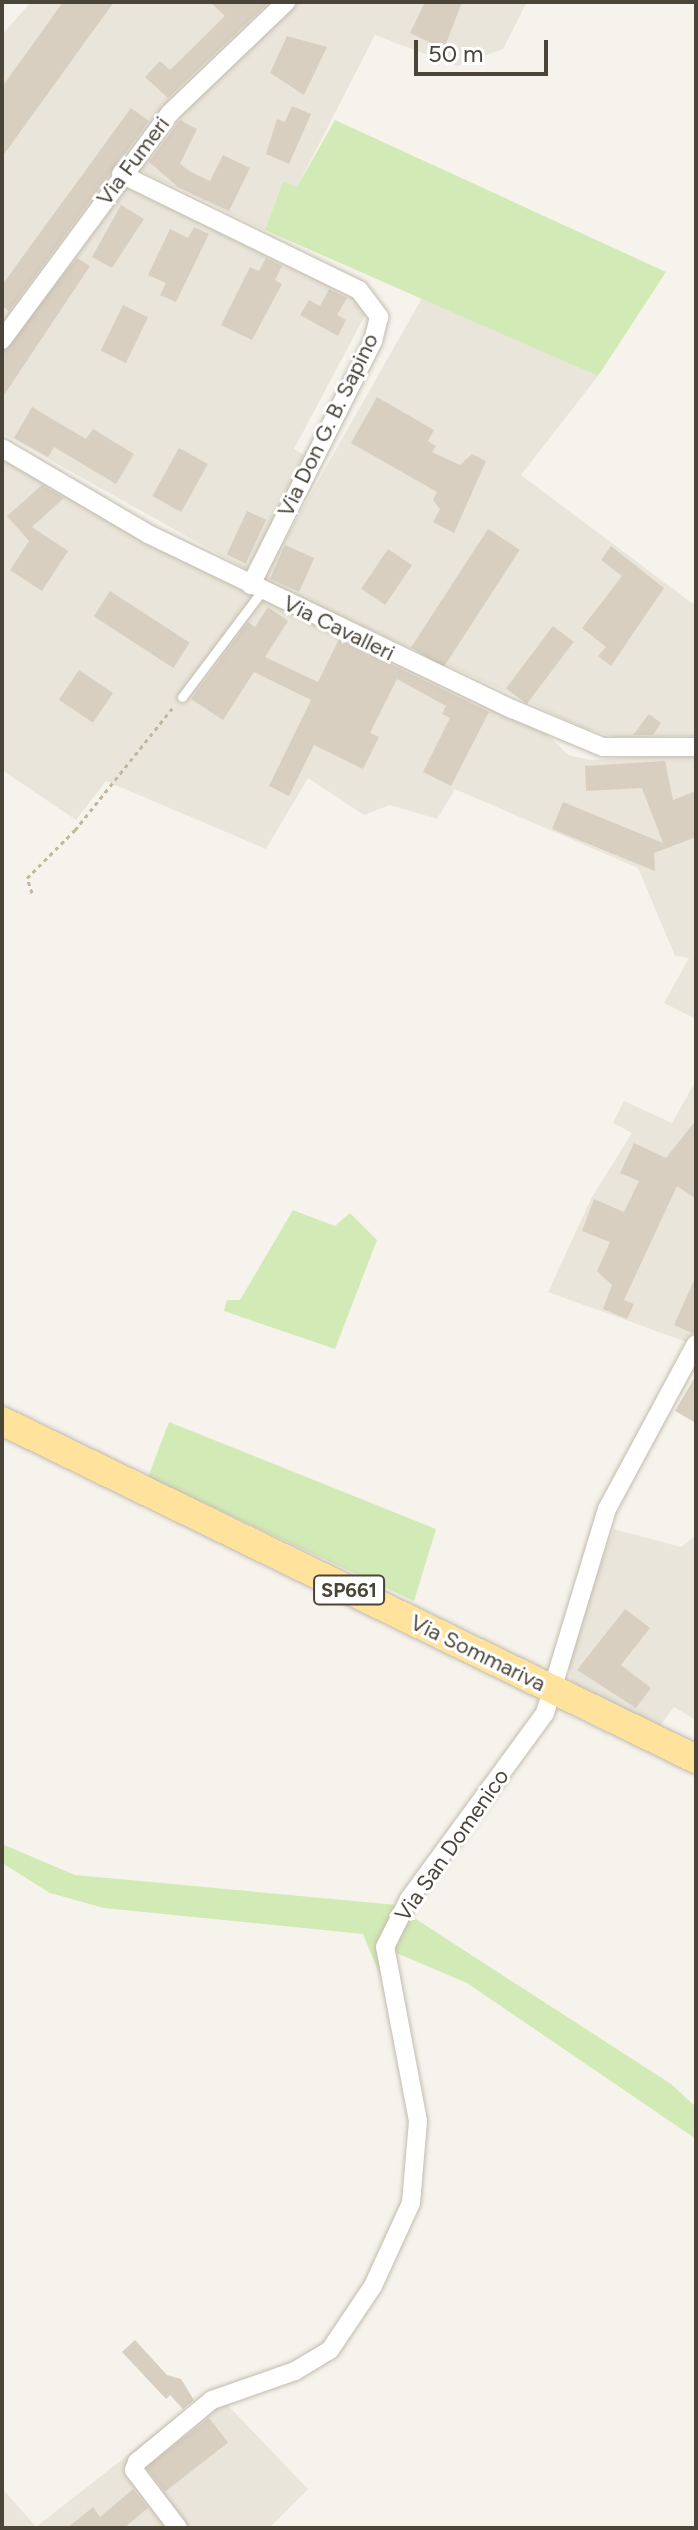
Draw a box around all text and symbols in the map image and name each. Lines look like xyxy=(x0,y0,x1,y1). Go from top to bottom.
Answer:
scale bar xyxy=(418,24,552,74)
text: 50 m xyxy=(428,39,484,68)
street label: Via Fumeri xyxy=(91,111,175,211)
street label: Via Don G. B. Sapino xyxy=(272,329,384,521)
street label: Via Cavalleri xyxy=(279,590,399,666)
road number: SP661 xyxy=(313,1574,385,1606)
street label: Via Sommariva xyxy=(406,1609,550,1697)
street label: Via San Domenico xyxy=(390,1764,514,1926)

